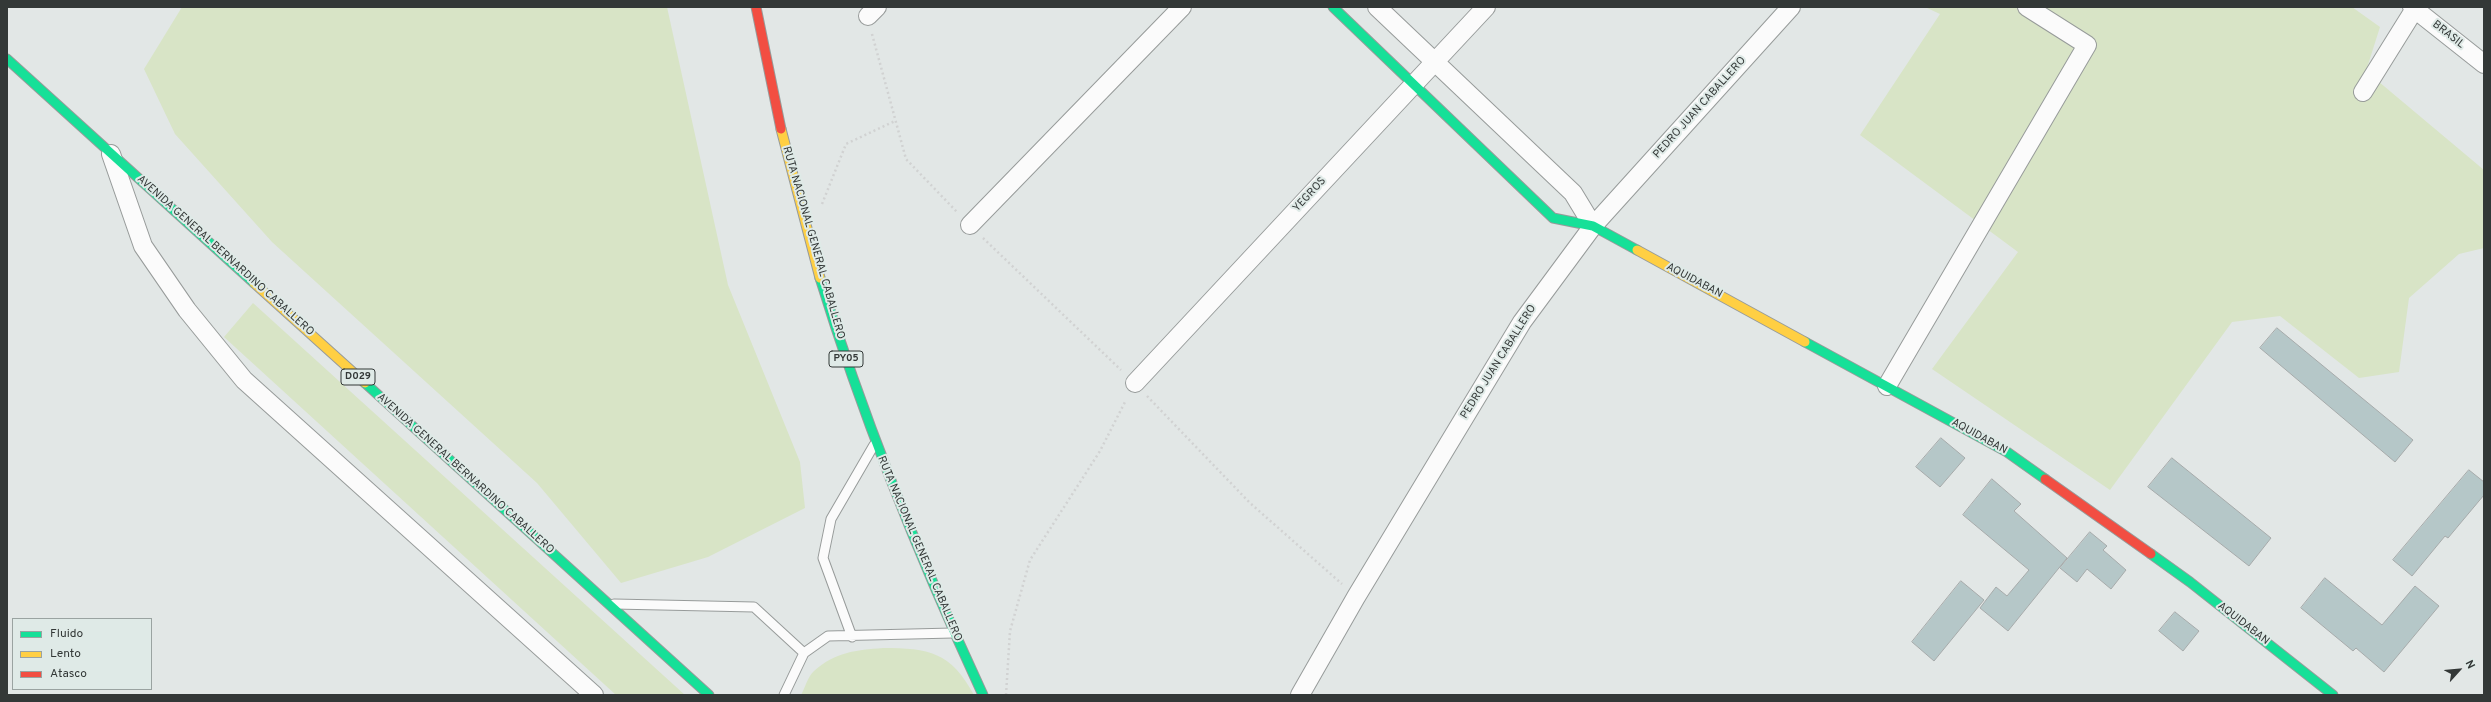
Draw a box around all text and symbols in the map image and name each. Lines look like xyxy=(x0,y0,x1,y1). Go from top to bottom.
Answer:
street label: BRASIL xyxy=(2429,18,2467,52)
street label: PEDRO JUAN CABALLERO xyxy=(1651,55,1749,161)
street label: RUTA NACIONAL GENERAL CABALLERO xyxy=(779,145,847,341)
street label: AVENIDA GENERAL BERNARDINO CABALLERO xyxy=(134,173,316,339)
street label: YEGROS xyxy=(1291,175,1329,215)
street label: AQUIDABAN xyxy=(1664,261,1724,301)
street label: PEDRO JUAN CABALLERO xyxy=(1458,303,1540,421)
road number: PY05 xyxy=(829,351,863,367)
road number: D029 xyxy=(341,369,375,385)
street label: AVENIDA GENERAL BERNARDINO CABALLERO xyxy=(374,391,556,557)
street label: AQUIDABAN xyxy=(1949,416,2009,458)
street label: RUTA NACIONAL GENERAL CABALLERO xyxy=(874,454,964,644)
street label: AQUIDABAN xyxy=(2215,600,2271,648)
legend xyxy=(12,618,152,690)
text: Fluido xyxy=(50,626,83,642)
text: Lento xyxy=(50,646,81,662)
north arrow xyxy=(2439,650,2479,690)
text: N xyxy=(2462,658,2478,671)
text: Atasco xyxy=(50,666,87,682)

